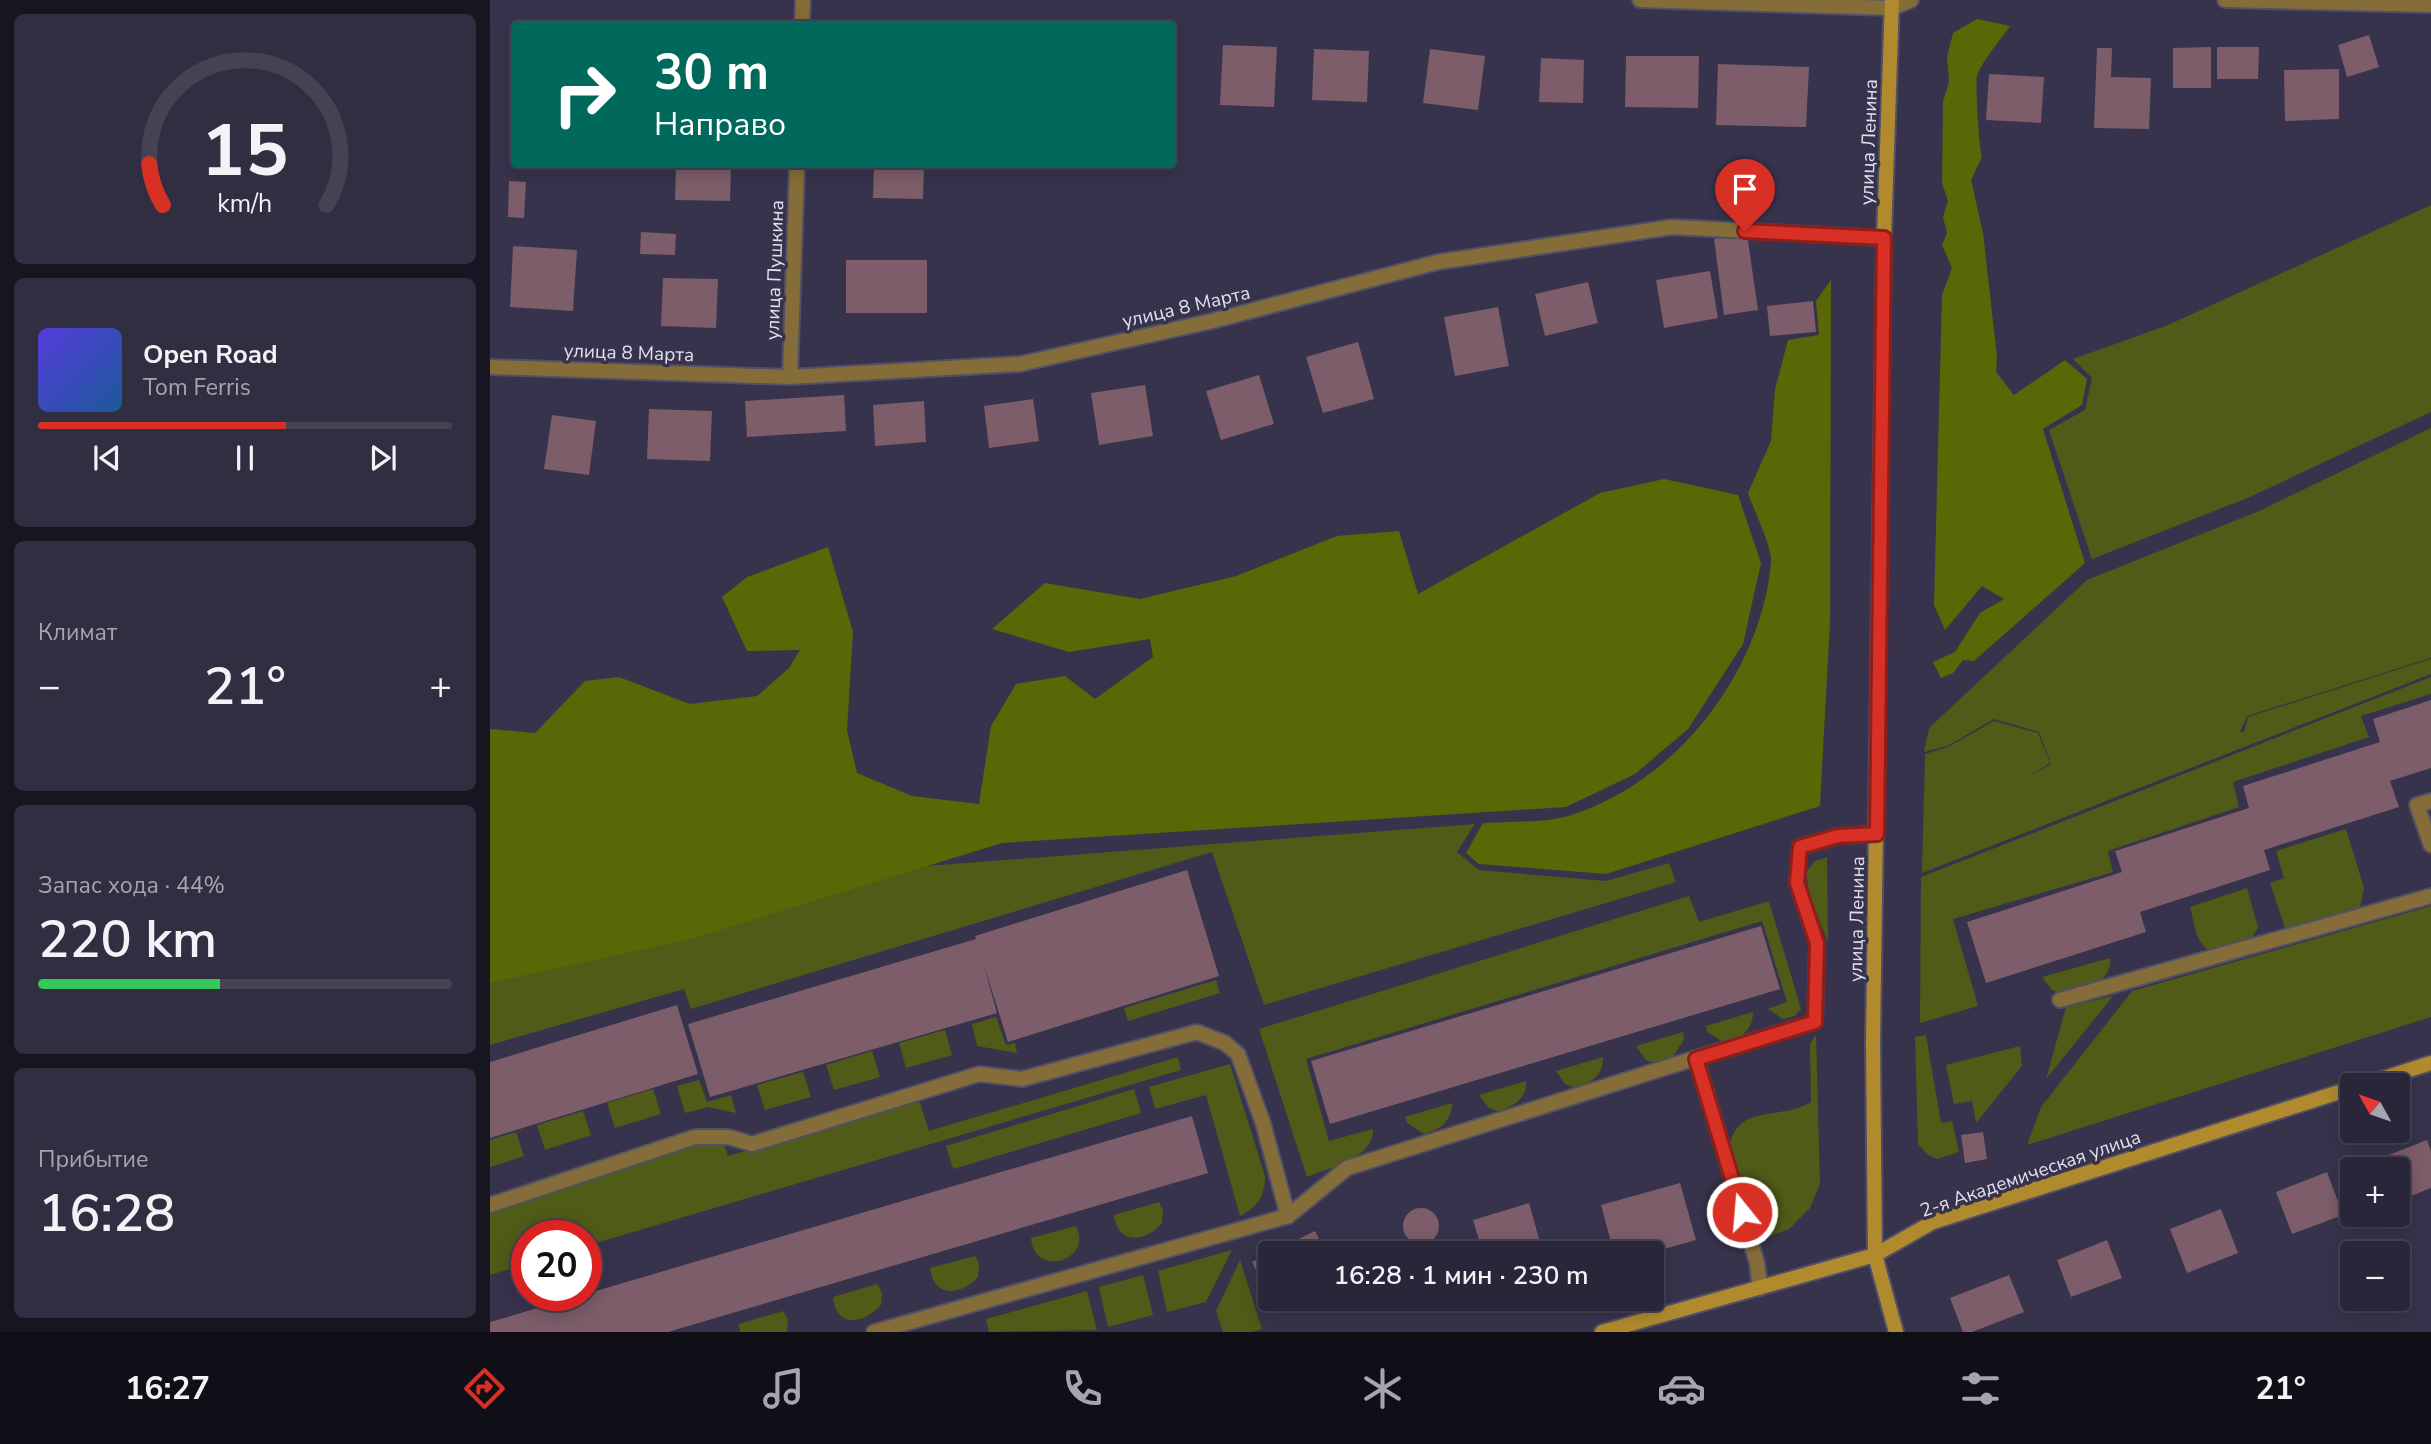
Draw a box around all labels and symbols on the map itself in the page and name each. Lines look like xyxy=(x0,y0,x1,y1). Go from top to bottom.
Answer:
street label: улица Ленина xyxy=(1854,79,1884,205)
pin xyxy=(1715,159,1775,231)
street label: улица Пушкина xyxy=(760,200,790,340)
street label: улица 8 Марта xyxy=(1120,280,1253,334)
street label: улица 8 Марта xyxy=(563,338,695,368)
street label: улица Ленина xyxy=(1843,856,1871,982)
north arrow xyxy=(2340,1073,2410,1143)
street label: 2-я Академическая улица xyxy=(1916,1124,2144,1224)
position arrow xyxy=(1705,1175,1779,1249)
speed limit sign: 20 xyxy=(511,1220,602,1311)

